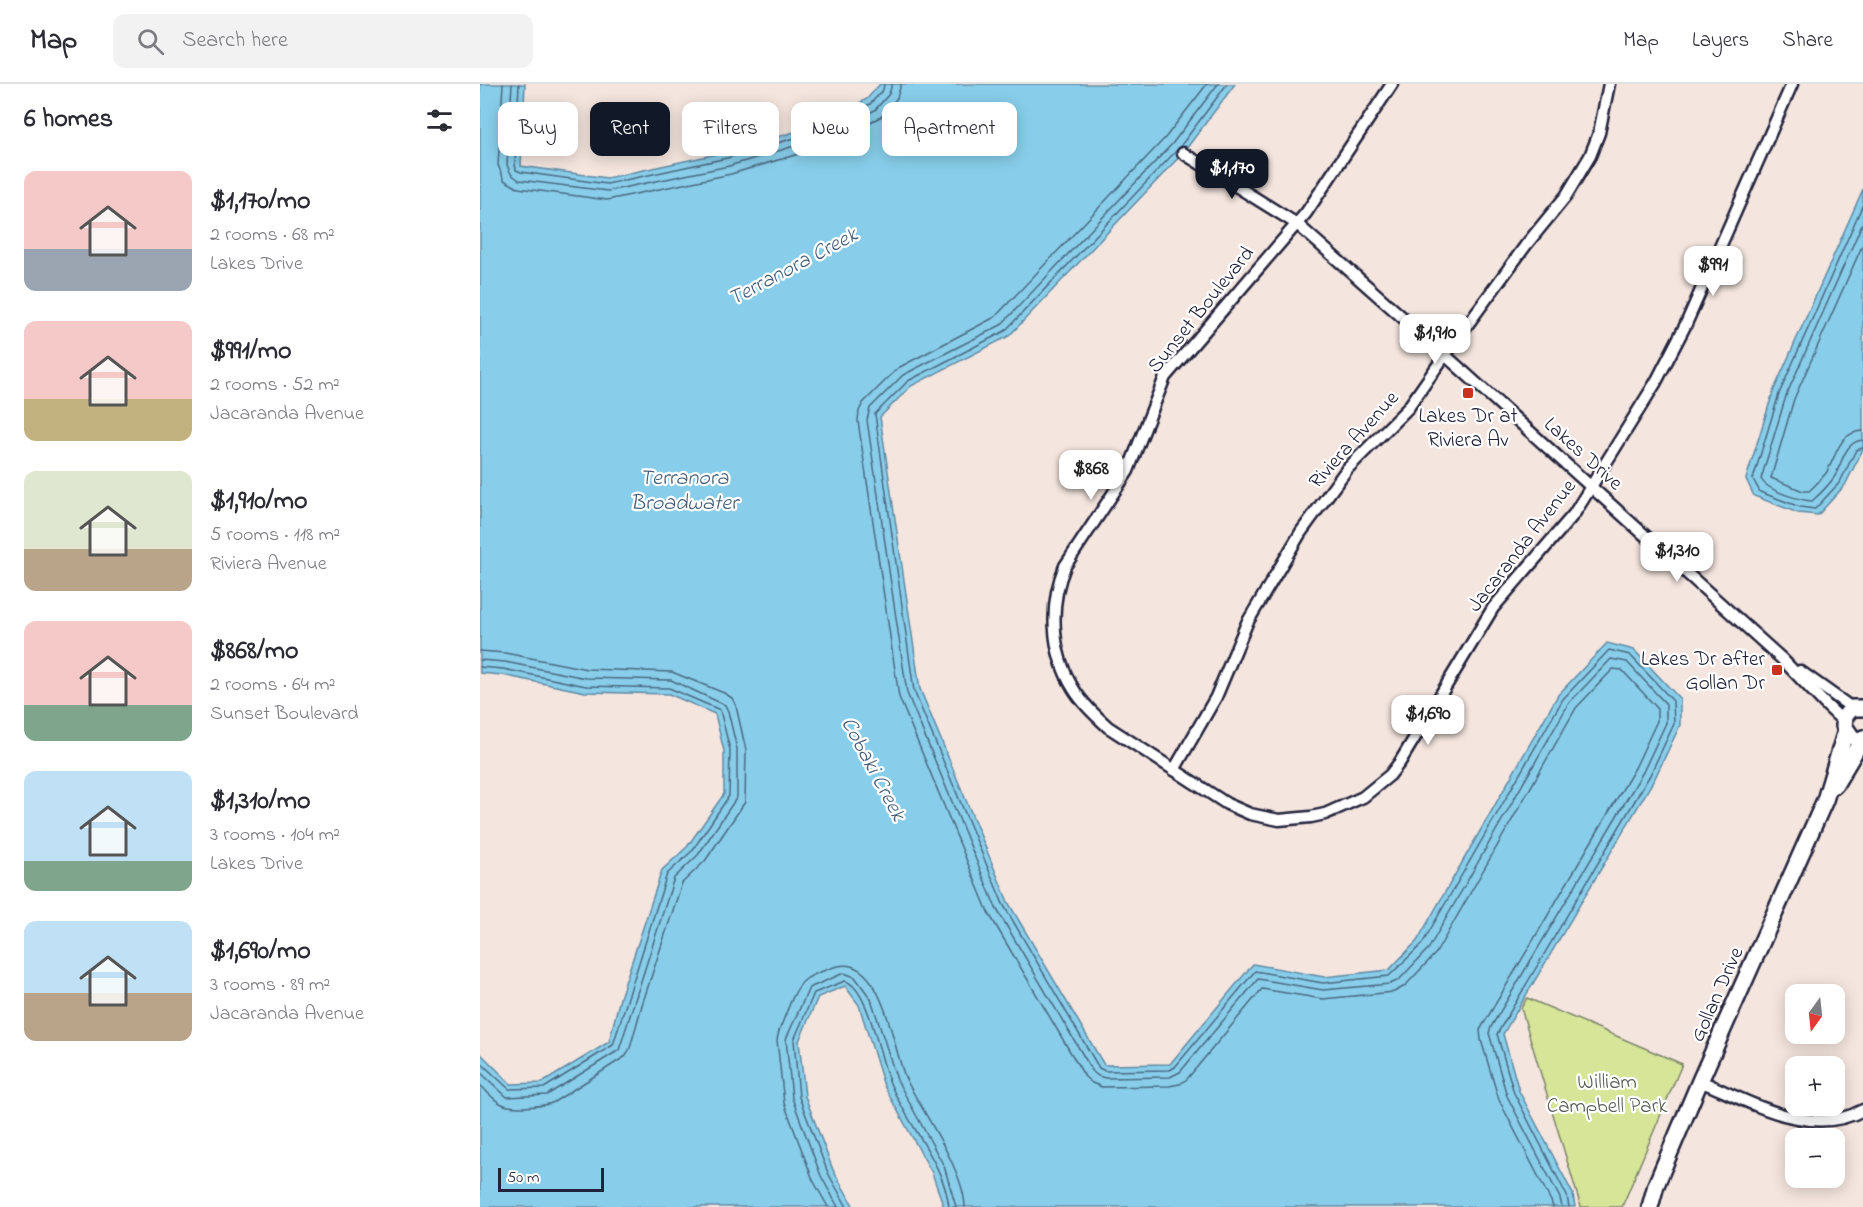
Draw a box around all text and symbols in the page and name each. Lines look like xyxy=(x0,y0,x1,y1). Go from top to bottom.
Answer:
search box xyxy=(113,14,533,68)
text: Map xyxy=(30,21,77,62)
icon: search xyxy=(134,25,167,58)
text: Search here xyxy=(182,25,288,57)
text: Map xyxy=(1623,26,1659,56)
text: Layers xyxy=(1692,26,1749,56)
text: Share xyxy=(1782,26,1833,56)
text: 6 homes xyxy=(24,101,113,139)
chip: Buy xyxy=(498,102,578,156)
chip: Rent xyxy=(590,102,670,156)
chip: Filters xyxy=(682,102,779,156)
chip: New xyxy=(791,102,870,156)
chip: Apartment xyxy=(882,102,1017,156)
icon: filters xyxy=(423,104,456,137)
pin: $1,170 xyxy=(1183,149,1281,200)
text: $1,170 xyxy=(1209,154,1255,183)
text: $1,170/mo xyxy=(210,183,310,221)
icon: home xyxy=(72,195,144,267)
water label: Terranora Creek xyxy=(723,219,865,315)
text: 2 rooms · 68 m² xyxy=(210,221,335,250)
street label: Sunset Boulevard xyxy=(1141,240,1262,380)
pin: $991 xyxy=(1677,246,1749,297)
text: Lakes Drive xyxy=(210,250,303,279)
text: $991 xyxy=(1698,251,1728,280)
pin: $1,910 xyxy=(1386,314,1484,365)
text: $1,910 xyxy=(1414,319,1456,348)
text: $991/mo xyxy=(210,333,291,371)
icon: home xyxy=(72,345,144,417)
text: 2 rooms · 52 m² xyxy=(210,371,340,400)
street label: Riviera Avenue xyxy=(1302,384,1407,496)
marker: Lakes Dr at Riviera Av xyxy=(1461,386,1475,400)
text: Jacaranda Avenue xyxy=(210,400,364,429)
place label: Lakes Dr at Riviera Av xyxy=(1418,402,1518,456)
street label: Lakes Drive xyxy=(1536,411,1629,499)
pin: $868 xyxy=(1055,450,1127,501)
text: $868 xyxy=(1073,455,1109,484)
water label: Terranora Broadwater xyxy=(630,463,741,520)
street label: Jacaranda Avenue xyxy=(1461,473,1585,619)
text: $1,910/mo xyxy=(210,483,308,521)
icon: home xyxy=(72,495,144,567)
text: 5 rooms · 118 m² xyxy=(210,521,340,550)
pin: $1,310 xyxy=(1628,532,1726,583)
text: $1,310 xyxy=(1654,537,1700,566)
text: Riviera Avenue xyxy=(210,550,327,579)
text: $868/mo xyxy=(210,633,298,671)
icon: home xyxy=(72,645,144,717)
place label: Lakes Dr after Gollan Dr xyxy=(1641,645,1765,699)
marker: Lakes Dr after Gollan Dr xyxy=(1770,663,1784,677)
text: 2 rooms · 64 m² xyxy=(210,671,335,700)
pin: $1,690 xyxy=(1379,695,1477,746)
text: Sunset Boulevard xyxy=(210,700,358,729)
text: $1,690 xyxy=(1405,700,1451,729)
water label: Cobaki Creek xyxy=(832,712,914,828)
text: $1,310/mo xyxy=(210,783,310,821)
icon: home xyxy=(72,795,144,867)
text: 3 rooms · 104 m² xyxy=(210,821,340,850)
text: Lakes Drive xyxy=(210,850,303,879)
text: $1,690/mo xyxy=(210,933,311,971)
street label: Gollan Drive xyxy=(1684,942,1752,1047)
icon: home xyxy=(72,945,144,1017)
text: 3 rooms · 89 m² xyxy=(210,971,330,1000)
north arrow xyxy=(1785,984,1845,1044)
map controls xyxy=(1785,984,1845,1188)
text: Jacaranda Avenue xyxy=(210,1000,364,1029)
button: + xyxy=(1785,1056,1845,1116)
park label: William Campbell Park xyxy=(1547,1068,1668,1122)
button: − xyxy=(1785,1128,1845,1188)
scale bar xyxy=(498,1165,604,1192)
text: 50 m xyxy=(507,1166,539,1190)

